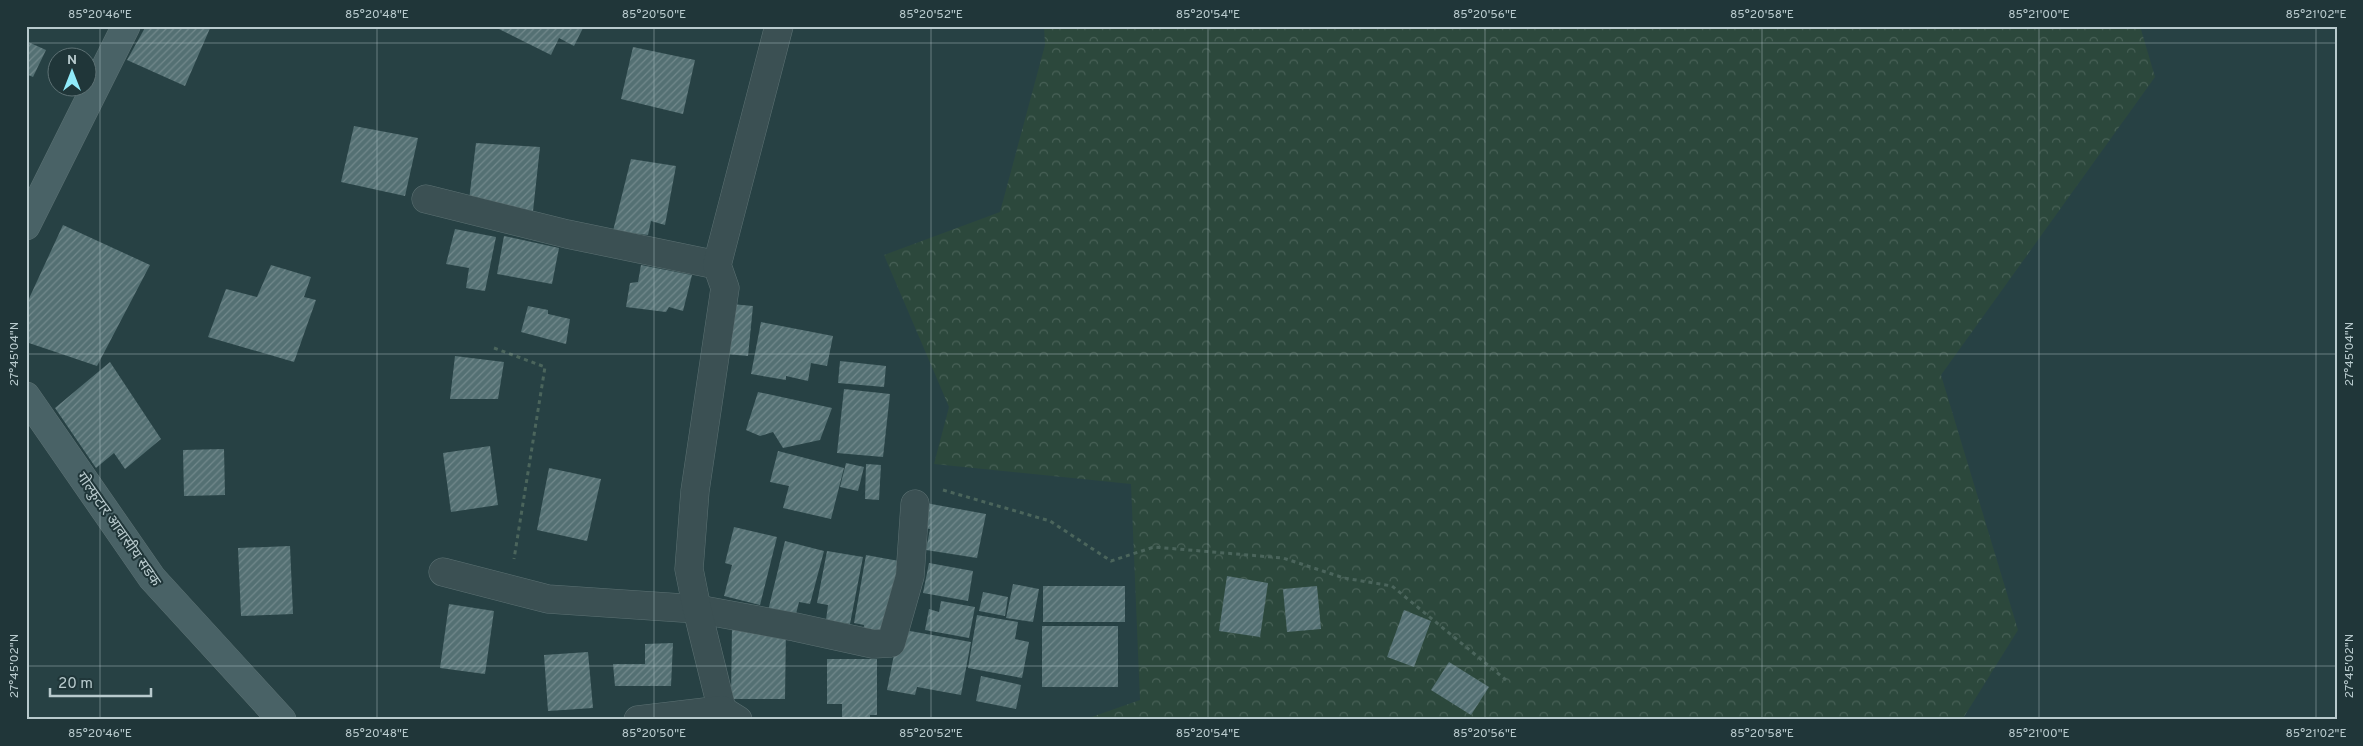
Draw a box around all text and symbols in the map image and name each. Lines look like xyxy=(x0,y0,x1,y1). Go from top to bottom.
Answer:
text: 85°20'46"E xyxy=(68,7,132,23)
text: 85°20'48"E xyxy=(345,7,409,23)
text: 85°20'50"E xyxy=(622,7,686,23)
text: 85°20'52"E xyxy=(899,7,963,23)
text: 85°20'54"E xyxy=(1176,7,1240,23)
text: 85°20'56"E xyxy=(1453,7,1517,23)
text: 85°20'58"E xyxy=(1730,7,1794,23)
text: 85°21'00"E xyxy=(2008,7,2070,23)
text: 85°21'02"E xyxy=(2285,7,2347,23)
north arrow xyxy=(48,48,98,98)
text: N xyxy=(67,52,77,69)
text: 27°45'04"N xyxy=(7,322,23,386)
text: 27°45'04"N xyxy=(2342,322,2358,386)
street label: गोल्फुटार आवासीय सडक xyxy=(71,469,165,591)
text: 27°45'02"N xyxy=(7,634,23,698)
text: 27°45'02"N xyxy=(2342,634,2358,698)
scale bar xyxy=(50,666,151,698)
text: 20 m xyxy=(58,675,93,694)
text: 85°20'46"E xyxy=(68,726,132,742)
text: 85°20'48"E xyxy=(345,726,409,742)
text: 85°20'50"E xyxy=(622,726,686,742)
text: 85°20'52"E xyxy=(899,726,963,742)
text: 85°20'54"E xyxy=(1176,726,1240,742)
text: 85°20'56"E xyxy=(1453,726,1517,742)
text: 85°20'58"E xyxy=(1730,726,1794,742)
text: 85°21'00"E xyxy=(2008,726,2070,742)
text: 85°21'02"E xyxy=(2285,726,2347,742)

